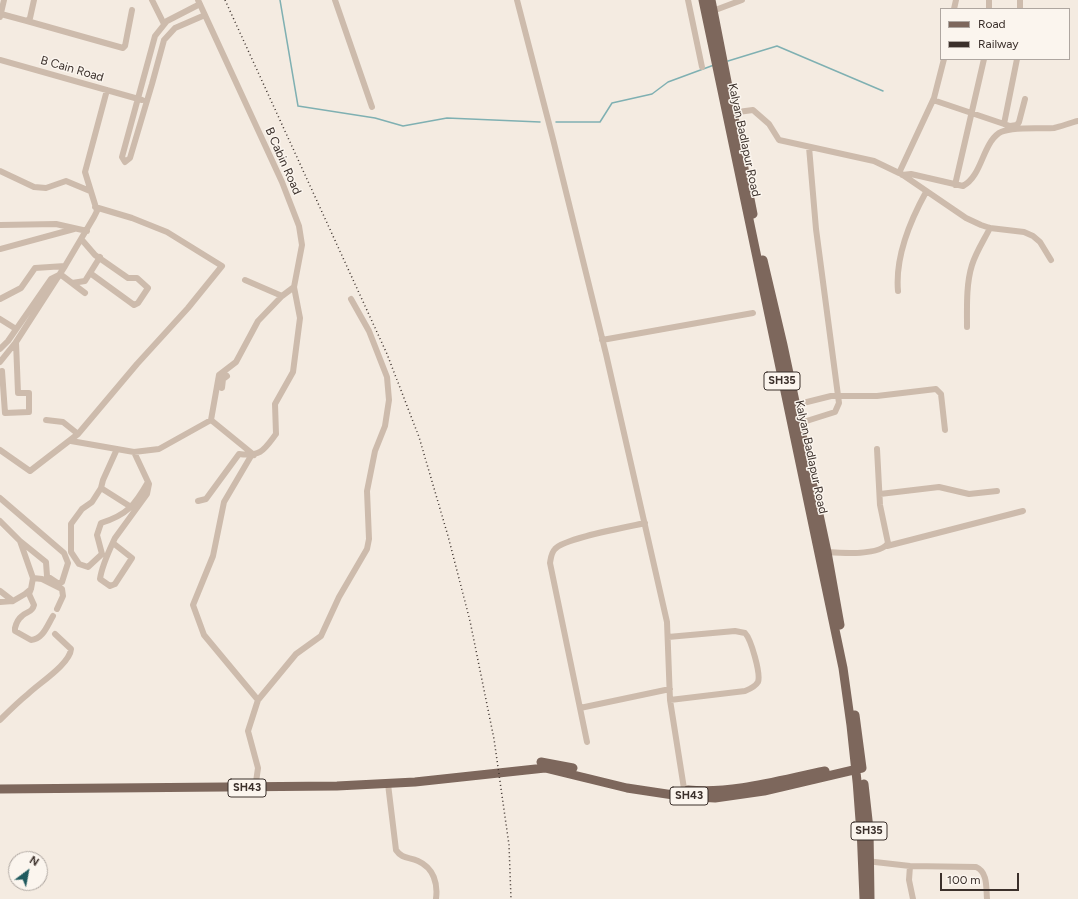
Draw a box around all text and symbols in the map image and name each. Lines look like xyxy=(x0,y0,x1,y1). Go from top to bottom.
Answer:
legend xyxy=(940,8,1070,60)
text: Road xyxy=(978,17,1006,31)
text: Railway xyxy=(978,37,1019,51)
street label: B Cain Road xyxy=(39,53,105,85)
street label: Kalyan Badlapur Road xyxy=(725,82,763,198)
street label: B Cabin Road xyxy=(262,125,304,197)
road number: SH35 xyxy=(764,372,800,390)
street label: Kalyan Badlapur Road xyxy=(792,399,830,515)
road number: SH43 xyxy=(228,779,266,797)
road number: SH43 xyxy=(670,787,708,805)
road number: SH35 xyxy=(851,822,887,840)
north arrow xyxy=(8,851,48,891)
text: N xyxy=(27,853,41,869)
scale bar xyxy=(942,865,1021,891)
text: 100 m xyxy=(947,873,981,887)

